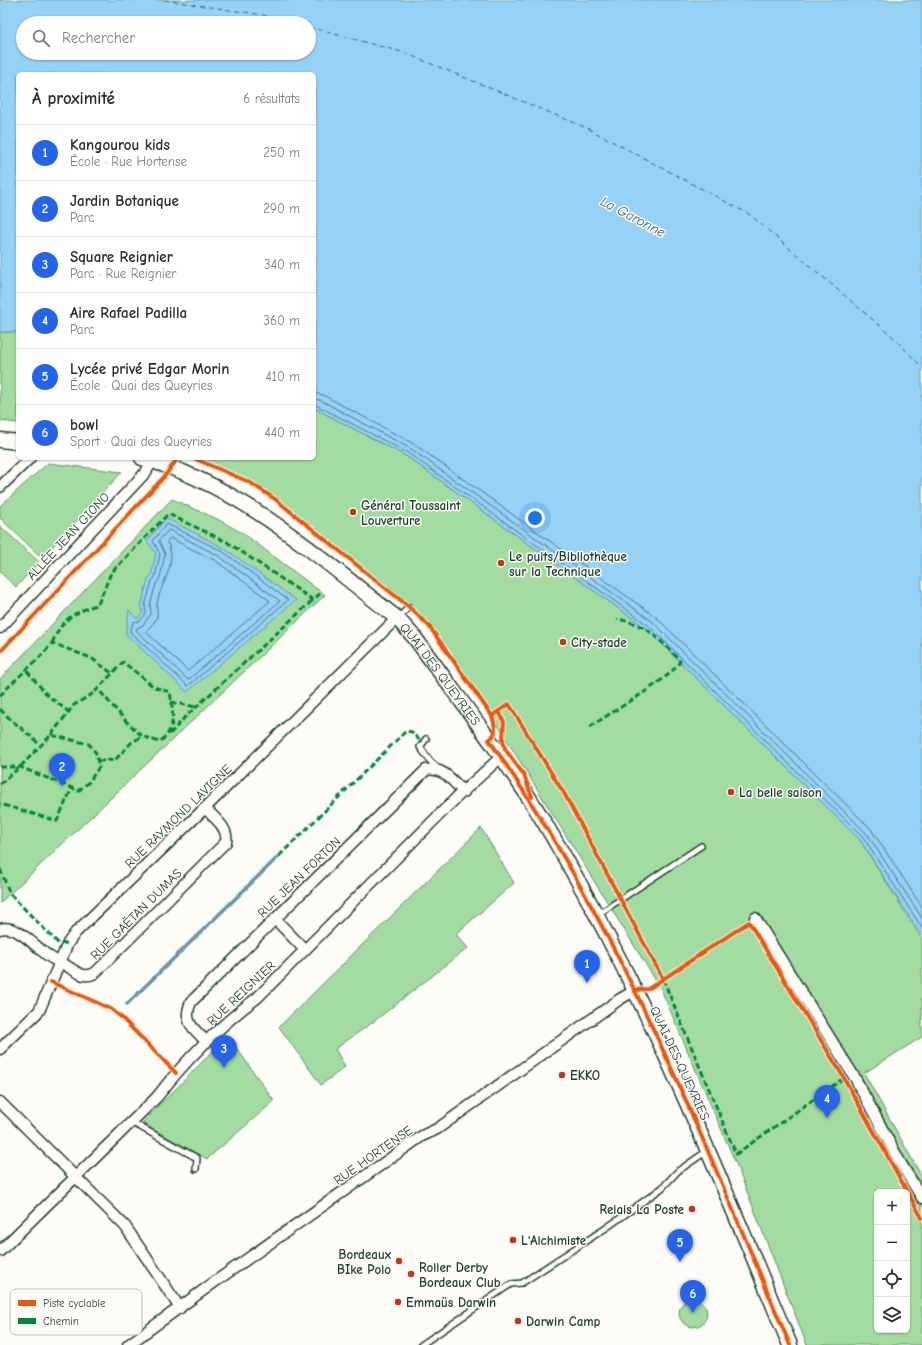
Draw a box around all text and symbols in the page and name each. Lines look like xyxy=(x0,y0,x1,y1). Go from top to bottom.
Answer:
search box xyxy=(16,16,316,60)
icon: search xyxy=(30,27,52,49)
text: Rechercher xyxy=(62,29,135,47)
text: À proximité xyxy=(32,89,115,108)
text: 6 résultats xyxy=(243,91,300,106)
text: Kangourou kids xyxy=(70,136,170,154)
text: 1 xyxy=(42,145,48,160)
text: 250 m xyxy=(263,145,300,160)
text: École · Rue Hortense xyxy=(70,154,187,169)
text: Jardin Botanique xyxy=(70,192,179,210)
water label: La Garonne xyxy=(598,193,668,241)
text: 2 xyxy=(42,201,48,216)
text: 290 m xyxy=(263,201,300,216)
text: Parc xyxy=(70,210,94,225)
text: Square Reignier xyxy=(70,248,173,266)
text: 3 xyxy=(42,257,48,272)
text: 340 m xyxy=(264,257,300,272)
text: Parc · Rue Reignier xyxy=(70,266,176,281)
text: Aire Rafael Padilla xyxy=(70,304,187,322)
text: 4 xyxy=(42,313,48,328)
text: 360 m xyxy=(263,313,300,328)
text: Parc xyxy=(70,322,94,337)
text: Lycée privé Edgar Morin xyxy=(70,360,229,378)
text: 5 xyxy=(42,369,48,384)
text: 410 m xyxy=(266,369,300,384)
text: École · Quai des Queyries xyxy=(70,378,213,393)
text: bowl xyxy=(70,416,98,434)
text: 6 xyxy=(42,425,48,440)
text: 440 m xyxy=(264,425,300,440)
text: Sport · Quai des Queyries xyxy=(70,434,212,449)
street label: ALLÉE JEAN GIONO xyxy=(23,488,112,583)
place label: Général Toussaint Louverture xyxy=(361,498,461,528)
marker: Général Toussaint Louverture xyxy=(348,507,358,517)
your location xyxy=(525,508,545,528)
place label: Le puits/Bibliothèque sur la Technique xyxy=(509,549,628,579)
marker: Le puits/Bibliothèque sur la Technique xyxy=(496,558,506,568)
street label: QUAI DES QUEYRIES xyxy=(397,619,484,728)
place label: City-stade xyxy=(571,635,627,650)
marker: City-stade xyxy=(558,637,568,647)
pin: 2 xyxy=(49,753,75,786)
street label: RUE RAYMOND LAVIGNE xyxy=(122,761,235,871)
place label: La belle saison xyxy=(739,785,822,800)
marker: La belle saison xyxy=(726,787,736,797)
street label: RUE JEAN FORTON xyxy=(254,834,344,920)
street label: RUE GAËTAN DUMAS xyxy=(87,865,185,963)
pin: 1 xyxy=(574,950,600,983)
street label: RUE REIGNIER xyxy=(204,957,278,1028)
street label: QUAI DES QUEYRIES xyxy=(647,1004,713,1122)
pin: 3 xyxy=(211,1035,237,1068)
place label: EKKO xyxy=(570,1068,600,1083)
marker: EKKO xyxy=(557,1070,567,1080)
pin: 4 xyxy=(814,1085,840,1118)
street label: RUE HORTENSE xyxy=(331,1122,415,1188)
map controls xyxy=(874,1189,910,1333)
button: + xyxy=(874,1189,910,1225)
place label: Relais La Poste xyxy=(599,1202,685,1217)
marker: Relais La Poste xyxy=(687,1204,697,1214)
button: − xyxy=(874,1225,910,1261)
pin: 5 xyxy=(667,1229,693,1262)
place label: L'Alchimiste xyxy=(521,1233,587,1248)
marker: L'Alchimiste xyxy=(508,1235,518,1245)
place label: Bordeaux BIke Polo xyxy=(337,1247,392,1277)
marker: Bordeaux BIke Polo xyxy=(394,1256,404,1266)
place label: Roller Derby Bordeaux Club xyxy=(419,1260,501,1290)
button: locate xyxy=(874,1261,910,1297)
marker: Roller Derby Bordeaux Club xyxy=(406,1269,416,1279)
pin: 6 xyxy=(680,1280,706,1313)
legend xyxy=(10,1289,142,1335)
place label: Emmaüs Darwin xyxy=(406,1295,496,1310)
text: Piste cyclable xyxy=(43,1297,106,1310)
marker: Emmaüs Darwin xyxy=(393,1297,403,1307)
button: layers xyxy=(874,1297,910,1333)
place label: Darwin Camp xyxy=(526,1314,601,1329)
text: Chemin xyxy=(43,1315,79,1328)
marker: Darwin Camp xyxy=(513,1316,523,1326)

